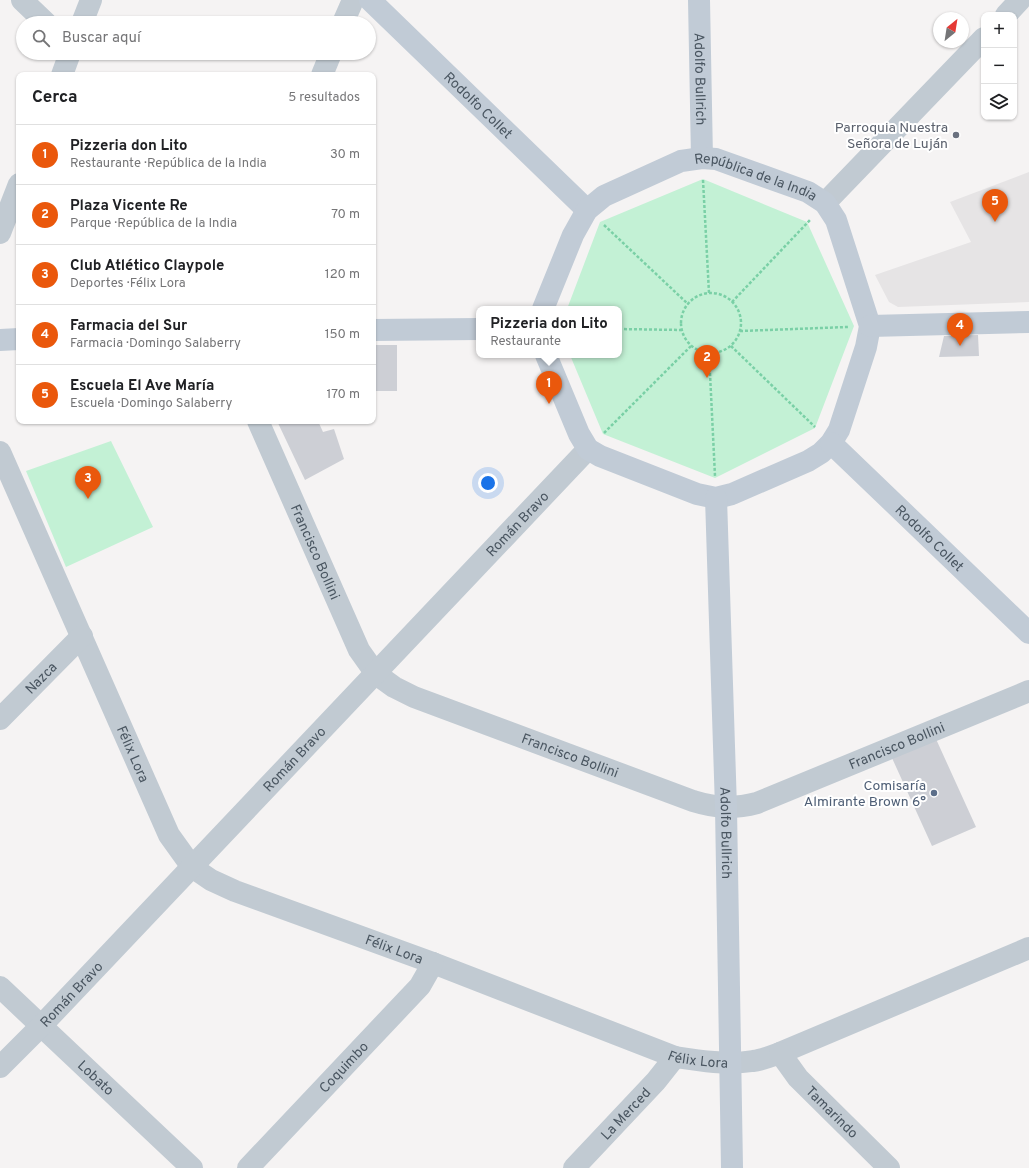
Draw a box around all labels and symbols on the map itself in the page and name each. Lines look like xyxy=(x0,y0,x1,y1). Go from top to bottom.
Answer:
north arrow xyxy=(933,12,969,48)
street label: Adolfo Bullrich xyxy=(690,33,708,125)
street label: Rodolfo Collet xyxy=(440,69,515,143)
place label: Parroquia Nuestra Señora de Luján xyxy=(835,120,948,153)
marker: Parroquia Nuestra Señora de Luján xyxy=(951,130,961,140)
street label: República de la India xyxy=(693,151,820,206)
pin: 5 xyxy=(982,189,1008,222)
pin: 4 xyxy=(947,313,973,346)
pin: 2 xyxy=(694,345,720,378)
pin: 1 xyxy=(536,371,562,404)
pin: 3 xyxy=(75,466,101,499)
your location xyxy=(478,473,498,493)
street label: Román Bravo xyxy=(483,488,553,561)
street label: Francisco Bollini xyxy=(286,502,343,603)
street label: Rodolfo Collet xyxy=(891,502,967,576)
street label: Nazca xyxy=(22,659,61,698)
street label: Francisco Bollini xyxy=(847,720,948,774)
street label: Félix Lora xyxy=(112,724,152,785)
street label: Román Bravo xyxy=(260,724,330,796)
street label: Francisco Bollini xyxy=(519,731,621,782)
place label: Comisaría Almirante Brown 6° xyxy=(804,778,926,811)
street label: Adolfo Bullrich xyxy=(715,786,734,879)
marker: Comisaría Almirante Brown 6° xyxy=(929,788,939,798)
street label: Félix Lora xyxy=(363,932,425,969)
street label: Román Bravo xyxy=(37,959,107,1031)
street label: Coquimbo xyxy=(316,1039,373,1097)
street label: Félix Lora xyxy=(665,1048,728,1073)
street label: Lobato xyxy=(73,1057,117,1100)
street label: Tamarindo xyxy=(801,1083,861,1143)
street label: La Merced xyxy=(598,1085,655,1144)

